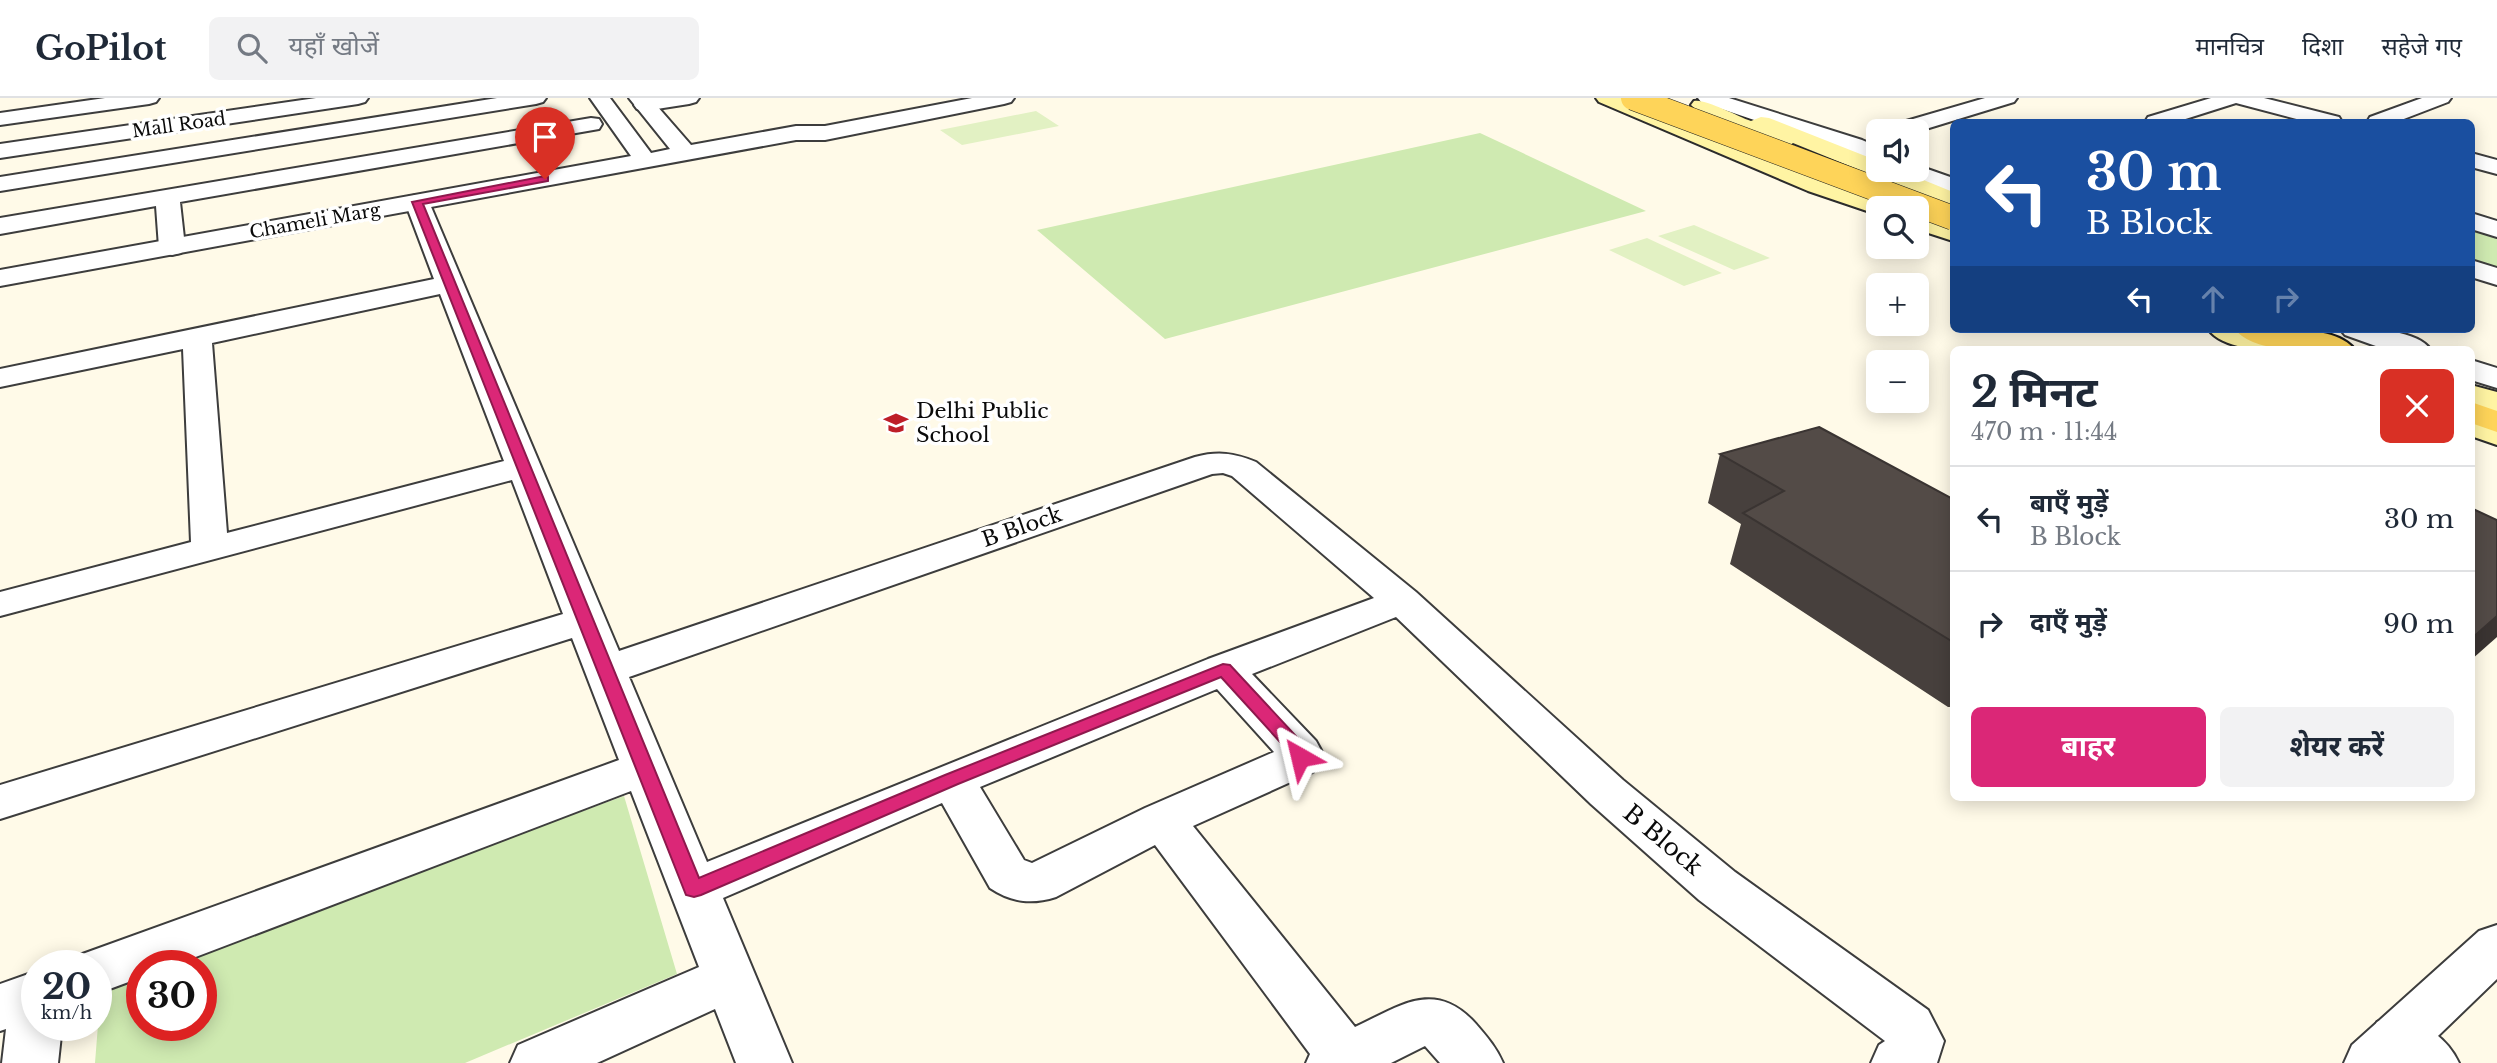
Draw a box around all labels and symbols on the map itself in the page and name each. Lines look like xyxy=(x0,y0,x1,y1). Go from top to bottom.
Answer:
pin xyxy=(515,107,575,179)
street label: Mall Road xyxy=(131,108,227,142)
street label: Chameli Marg xyxy=(248,199,382,243)
place label: Delhi Public School xyxy=(916,398,1049,448)
school or university icon: Delhi Public School xyxy=(882,409,910,437)
street label: B Block xyxy=(979,501,1066,553)
position arrow xyxy=(1263,720,1337,794)
street label: B Block xyxy=(1618,798,1709,881)
speed limit sign: 30 xyxy=(126,950,217,1041)

